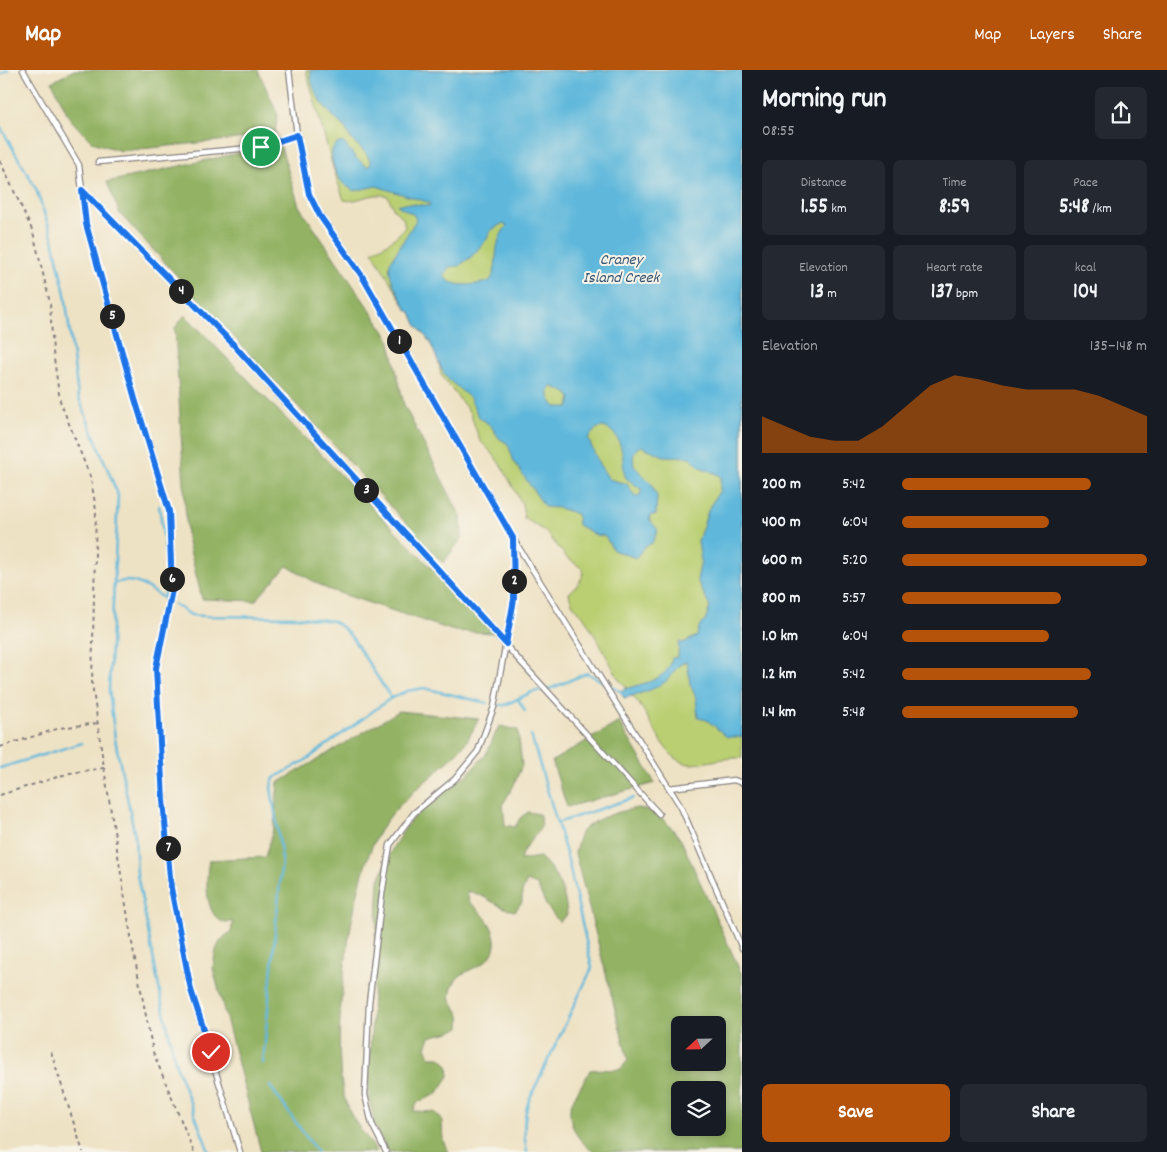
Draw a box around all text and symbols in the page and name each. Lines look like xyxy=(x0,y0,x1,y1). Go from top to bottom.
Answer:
text: Map xyxy=(25,18,61,52)
text: Map xyxy=(974,23,1001,48)
text: Layers xyxy=(1029,23,1075,48)
text: Share xyxy=(1103,23,1142,48)
text: Morning run xyxy=(762,81,886,121)
button: share xyxy=(1095,87,1147,139)
text: 08:55 xyxy=(762,120,795,143)
pin xyxy=(240,126,282,168)
icon: arrive xyxy=(247,133,275,161)
text: Distance xyxy=(801,173,846,193)
text: Time xyxy=(943,173,966,193)
text: Pace xyxy=(1073,173,1098,193)
text: 1.55 xyxy=(800,193,828,223)
text: 8:59 xyxy=(939,193,970,223)
text: 5:48 xyxy=(1059,193,1089,223)
text: km xyxy=(828,199,847,219)
text: /km xyxy=(1089,199,1112,219)
water label: Craney Island Creek xyxy=(583,249,660,290)
text: Elevation xyxy=(799,258,848,278)
text: Heart rate xyxy=(926,258,983,278)
text: kcal xyxy=(1075,258,1096,278)
pin: 4 xyxy=(168,278,194,304)
text: 13 xyxy=(810,278,824,308)
text: 137 xyxy=(931,278,953,308)
text: 104 xyxy=(1073,278,1098,308)
text: 4 xyxy=(179,281,184,301)
text: m xyxy=(824,284,837,304)
text: bpm xyxy=(953,284,978,304)
pin: 5 xyxy=(100,304,124,328)
text: 5 xyxy=(109,306,116,326)
pin: 1 xyxy=(386,328,412,354)
text: 1 xyxy=(398,331,401,351)
text: Elevation xyxy=(762,335,818,358)
text: 135–148 m xyxy=(1090,335,1147,358)
text: 200 m xyxy=(762,473,801,496)
text: 5:42 xyxy=(842,473,866,496)
pin: 3 xyxy=(354,478,378,502)
text: 3 xyxy=(363,480,370,500)
text: 400 m xyxy=(762,511,801,534)
text: 6:04 xyxy=(842,511,868,534)
text: 600 m xyxy=(762,549,802,572)
text: 5:20 xyxy=(842,549,868,572)
pin: 6 xyxy=(160,566,184,592)
pin: 2 xyxy=(502,568,526,594)
text: 6 xyxy=(169,569,176,589)
text: 2 xyxy=(511,571,518,591)
text: 800 m xyxy=(762,587,801,610)
text: 5:57 xyxy=(842,587,866,610)
text: 1.0 km xyxy=(762,625,798,648)
text: 6:04 xyxy=(842,625,868,648)
text: 1.2 km xyxy=(762,663,796,686)
text: 5:42 xyxy=(842,663,866,686)
text: 1.4 km xyxy=(762,701,796,724)
text: 5:48 xyxy=(842,701,865,724)
pin: 7 xyxy=(156,836,180,860)
text: 7 xyxy=(166,838,171,858)
north arrow xyxy=(671,1016,726,1071)
map controls xyxy=(671,1016,726,1136)
pin xyxy=(190,1031,232,1073)
icon: check xyxy=(197,1038,225,1066)
button: layers xyxy=(671,1081,726,1136)
button: Save xyxy=(762,1084,950,1142)
button: Share xyxy=(960,1084,1147,1142)

